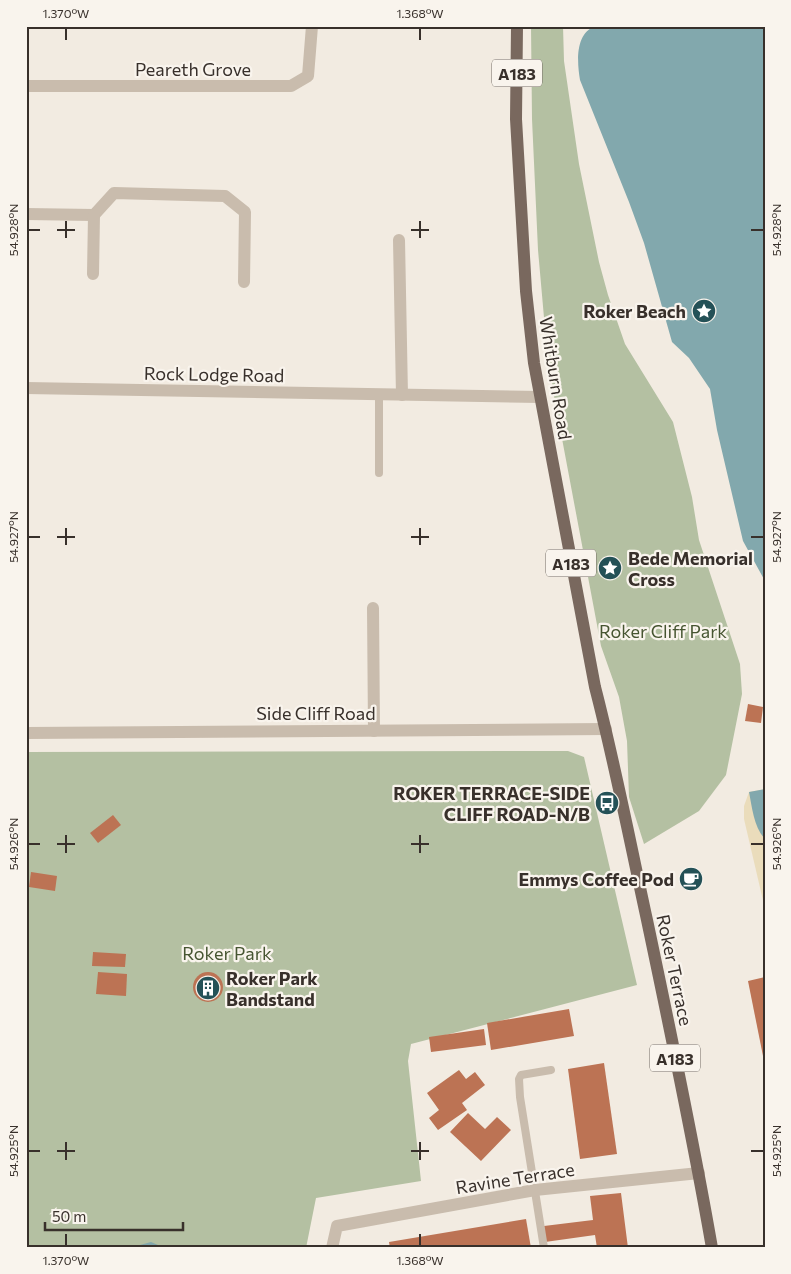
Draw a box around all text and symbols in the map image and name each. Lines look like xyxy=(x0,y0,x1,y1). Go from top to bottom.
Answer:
text: 1.370°W xyxy=(43,6,89,20)
text: 1.368°W xyxy=(396,6,444,20)
street label: Peareth Grove xyxy=(135,58,251,80)
road number: A183 xyxy=(492,59,542,86)
text: 54.928°N xyxy=(6,204,20,256)
text: 54.928°N xyxy=(769,204,783,256)
place icon: Roker Beach xyxy=(691,298,717,324)
place label: Roker Beach xyxy=(583,300,686,322)
street label: Whitburn Road xyxy=(535,315,577,441)
street label: Rock Lodge Road xyxy=(144,362,284,386)
text: 54.927°N xyxy=(6,511,20,563)
text: 54.927°N xyxy=(769,511,783,563)
place label: Bede Memorial Cross xyxy=(628,547,753,590)
road number: A183 xyxy=(546,550,596,576)
place icon: Bede Memorial Cross xyxy=(597,555,623,581)
park label: Roker Cliff Park xyxy=(599,620,727,642)
street label: Side Cliff Road xyxy=(256,702,376,724)
place label: ROKER TERRACE-SIDE CLIFF ROAD-N/B xyxy=(393,782,590,825)
bus stop icon: ROKER TERRACE-SIDE CLIFF ROAD-N/B xyxy=(594,790,620,816)
text: 54.926°N xyxy=(6,818,20,870)
text: 54.926°N xyxy=(769,818,783,870)
cafe icon: Emmys Coffee Pod xyxy=(678,866,704,892)
place label: Emmys Coffee Pod xyxy=(519,868,674,890)
street label: Roker Terrace xyxy=(652,912,698,1028)
park label: Roker Park xyxy=(182,942,272,964)
place label: Roker Park Bandstand xyxy=(226,967,318,1010)
building icon: Roker Park Bandstand xyxy=(195,975,221,1001)
road number: A183 xyxy=(650,1044,700,1072)
text: 54.925°N xyxy=(6,1125,20,1177)
text: 54.925°N xyxy=(769,1125,783,1177)
street label: Ravine Terrace xyxy=(454,1158,576,1198)
scale bar xyxy=(45,1199,182,1231)
text: 50 m xyxy=(52,1207,86,1225)
text: 1.370°W xyxy=(43,1253,89,1267)
text: 1.368°W xyxy=(396,1253,444,1267)

